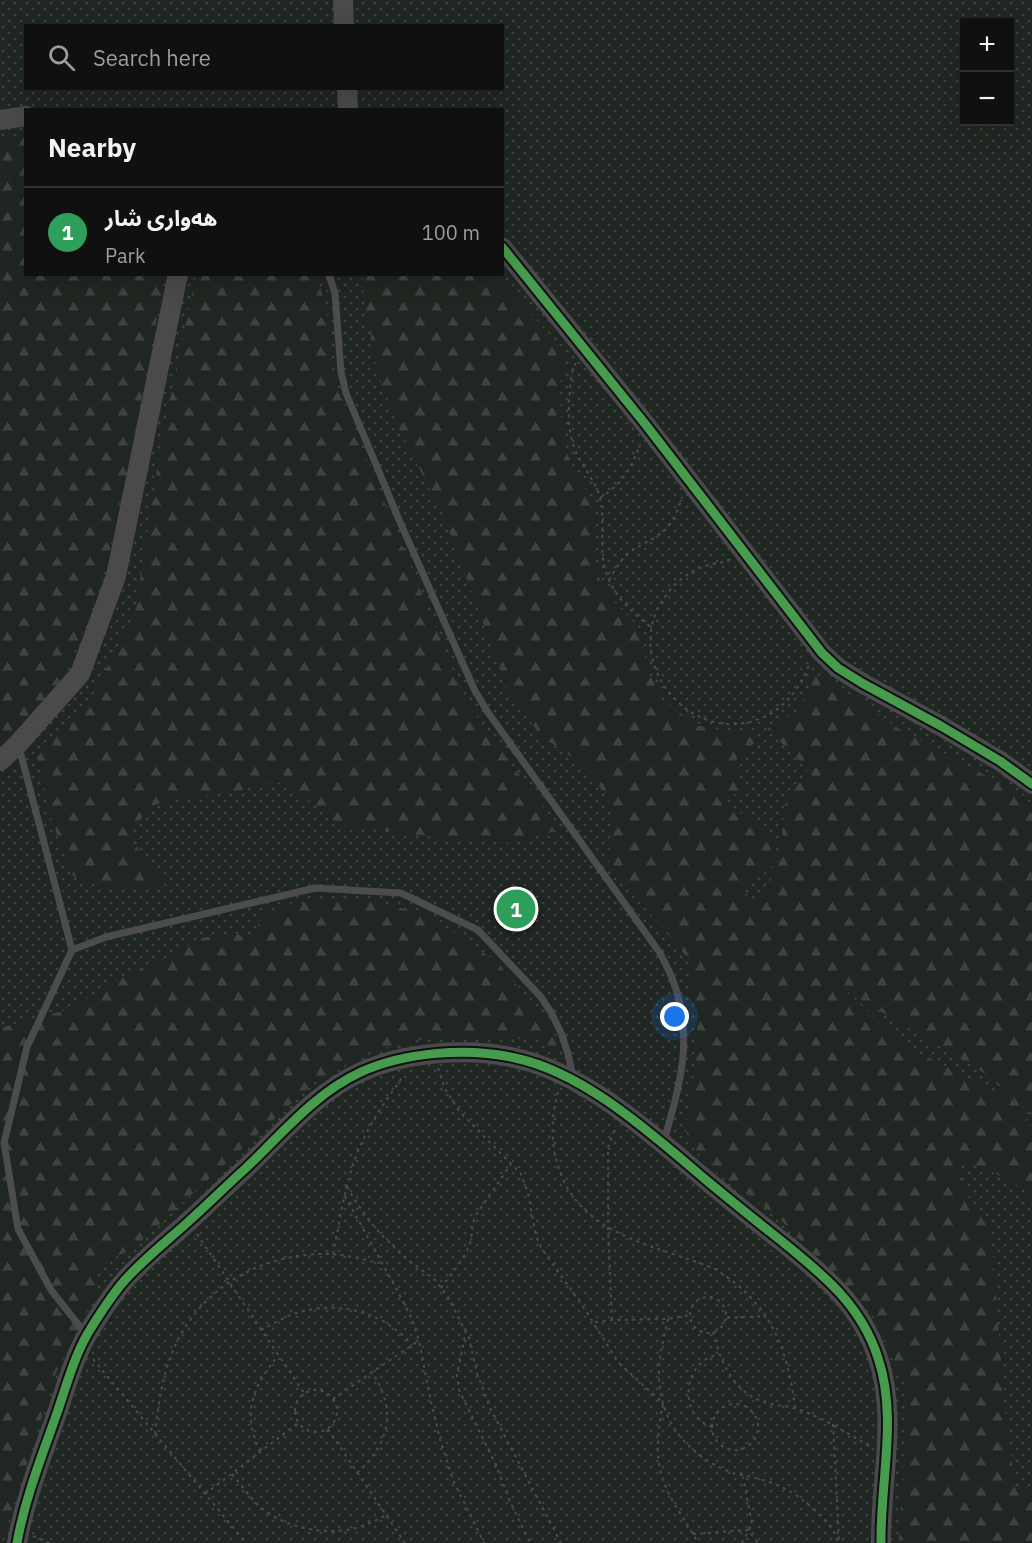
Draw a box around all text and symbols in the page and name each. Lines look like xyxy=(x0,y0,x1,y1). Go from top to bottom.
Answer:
map controls xyxy=(960,18,1014,126)
button: + xyxy=(960,18,1014,72)
search box xyxy=(24,24,504,90)
icon: search xyxy=(45,41,78,74)
text: Search here xyxy=(93,43,211,72)
button: − xyxy=(960,72,1014,126)
text: Nearby xyxy=(48,130,136,164)
text: هەواری شار xyxy=(105,203,217,232)
text: 1 xyxy=(62,219,74,246)
text: 100 m xyxy=(422,219,480,246)
text: Park xyxy=(105,242,145,269)
pin: 1 xyxy=(496,886,536,932)
your location xyxy=(660,1002,689,1031)

